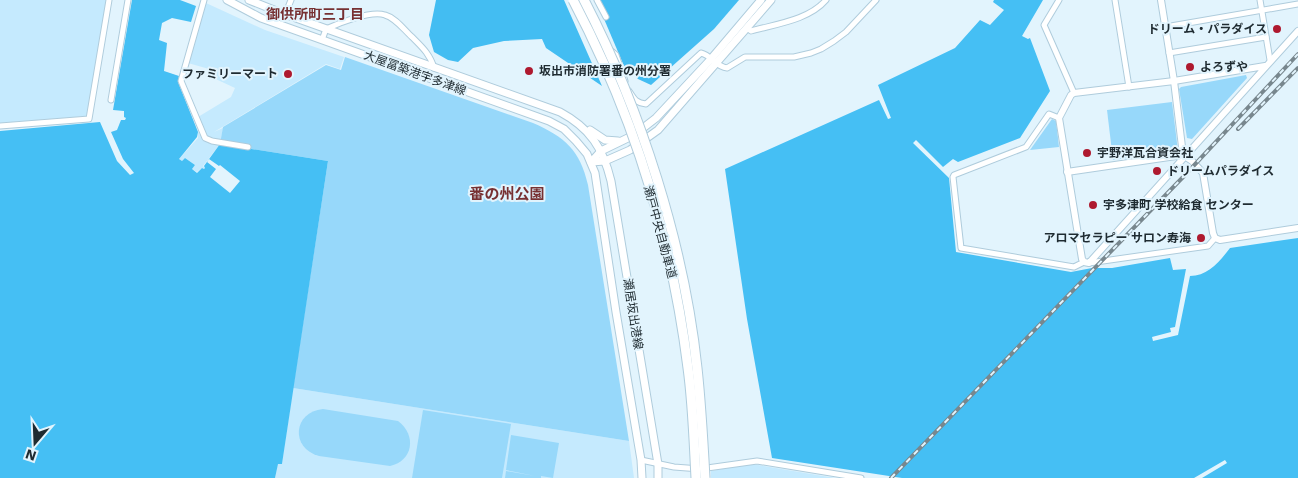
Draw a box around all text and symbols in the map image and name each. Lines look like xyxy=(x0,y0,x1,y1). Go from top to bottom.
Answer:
district label: 御供所町三丁目 xyxy=(266,6,364,22)
place label: ドリーム・パラダイス xyxy=(1148,22,1267,36)
marker: ドリーム・パラダイス xyxy=(1271,23,1283,35)
street label: 大屋冨築港宇多津線 xyxy=(362,48,468,98)
place label: よろずや xyxy=(1200,60,1248,74)
marker: よろずや xyxy=(1184,61,1196,73)
place label: 坂出市消防署番の州分署 xyxy=(539,64,671,78)
marker: 坂出市消防署番の州分署 xyxy=(523,65,535,77)
place label: ファミリーマート xyxy=(182,67,278,81)
marker: ファミリーマート xyxy=(282,68,294,80)
place label: 宇野洋瓦合資会社 xyxy=(1097,146,1193,160)
marker: 宇野洋瓦合資会社 xyxy=(1081,147,1093,159)
place label: ドリームパラダイス xyxy=(1167,164,1274,178)
marker: ドリームパラダイス xyxy=(1151,165,1163,177)
street label: 瀬戸中央自動車道 xyxy=(641,184,679,280)
district label: 番の州公園 xyxy=(469,185,545,203)
place label: 宇多津町 学校給食 センター xyxy=(1103,198,1254,212)
marker: 宇多津町 学校給食 センター xyxy=(1087,199,1099,211)
place label: アロマセラピー サロン寿海 xyxy=(1044,231,1191,245)
marker: アロマセラピー サロン寿海 xyxy=(1195,232,1207,244)
street label: 瀬居坂出港線 xyxy=(620,277,646,351)
north arrow xyxy=(10,418,60,468)
text: N xyxy=(23,446,38,465)

